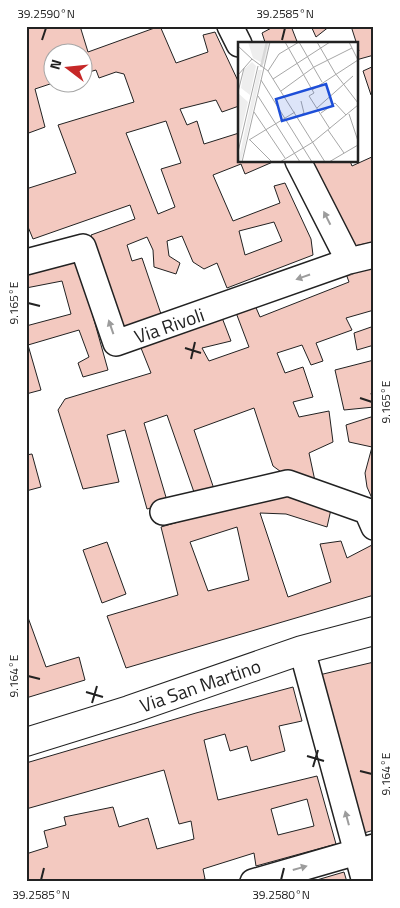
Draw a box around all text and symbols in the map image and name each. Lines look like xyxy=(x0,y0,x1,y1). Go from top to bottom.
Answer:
text: 39.2590°N xyxy=(17,4,75,23)
text: 39.2585°N xyxy=(256,4,314,23)
north arrow xyxy=(42,42,92,92)
inset map xyxy=(238,42,358,162)
text: N xyxy=(44,57,66,72)
one-way arrow xyxy=(323,210,331,225)
one-way arrow xyxy=(295,273,310,281)
text: 9.165°E xyxy=(4,281,23,324)
street label: Via Rivoli xyxy=(130,300,208,350)
one-way arrow xyxy=(107,320,114,335)
text: 9.165°E xyxy=(376,380,395,423)
street label: Via San Martino xyxy=(136,651,264,719)
text: 9.164°E xyxy=(4,654,23,697)
text: 9.164°E xyxy=(376,752,395,795)
one-way arrow xyxy=(343,810,351,826)
one-way arrow xyxy=(293,864,308,872)
text: 39.2585°N xyxy=(12,885,70,904)
text: 39.2580°N xyxy=(252,885,310,904)

